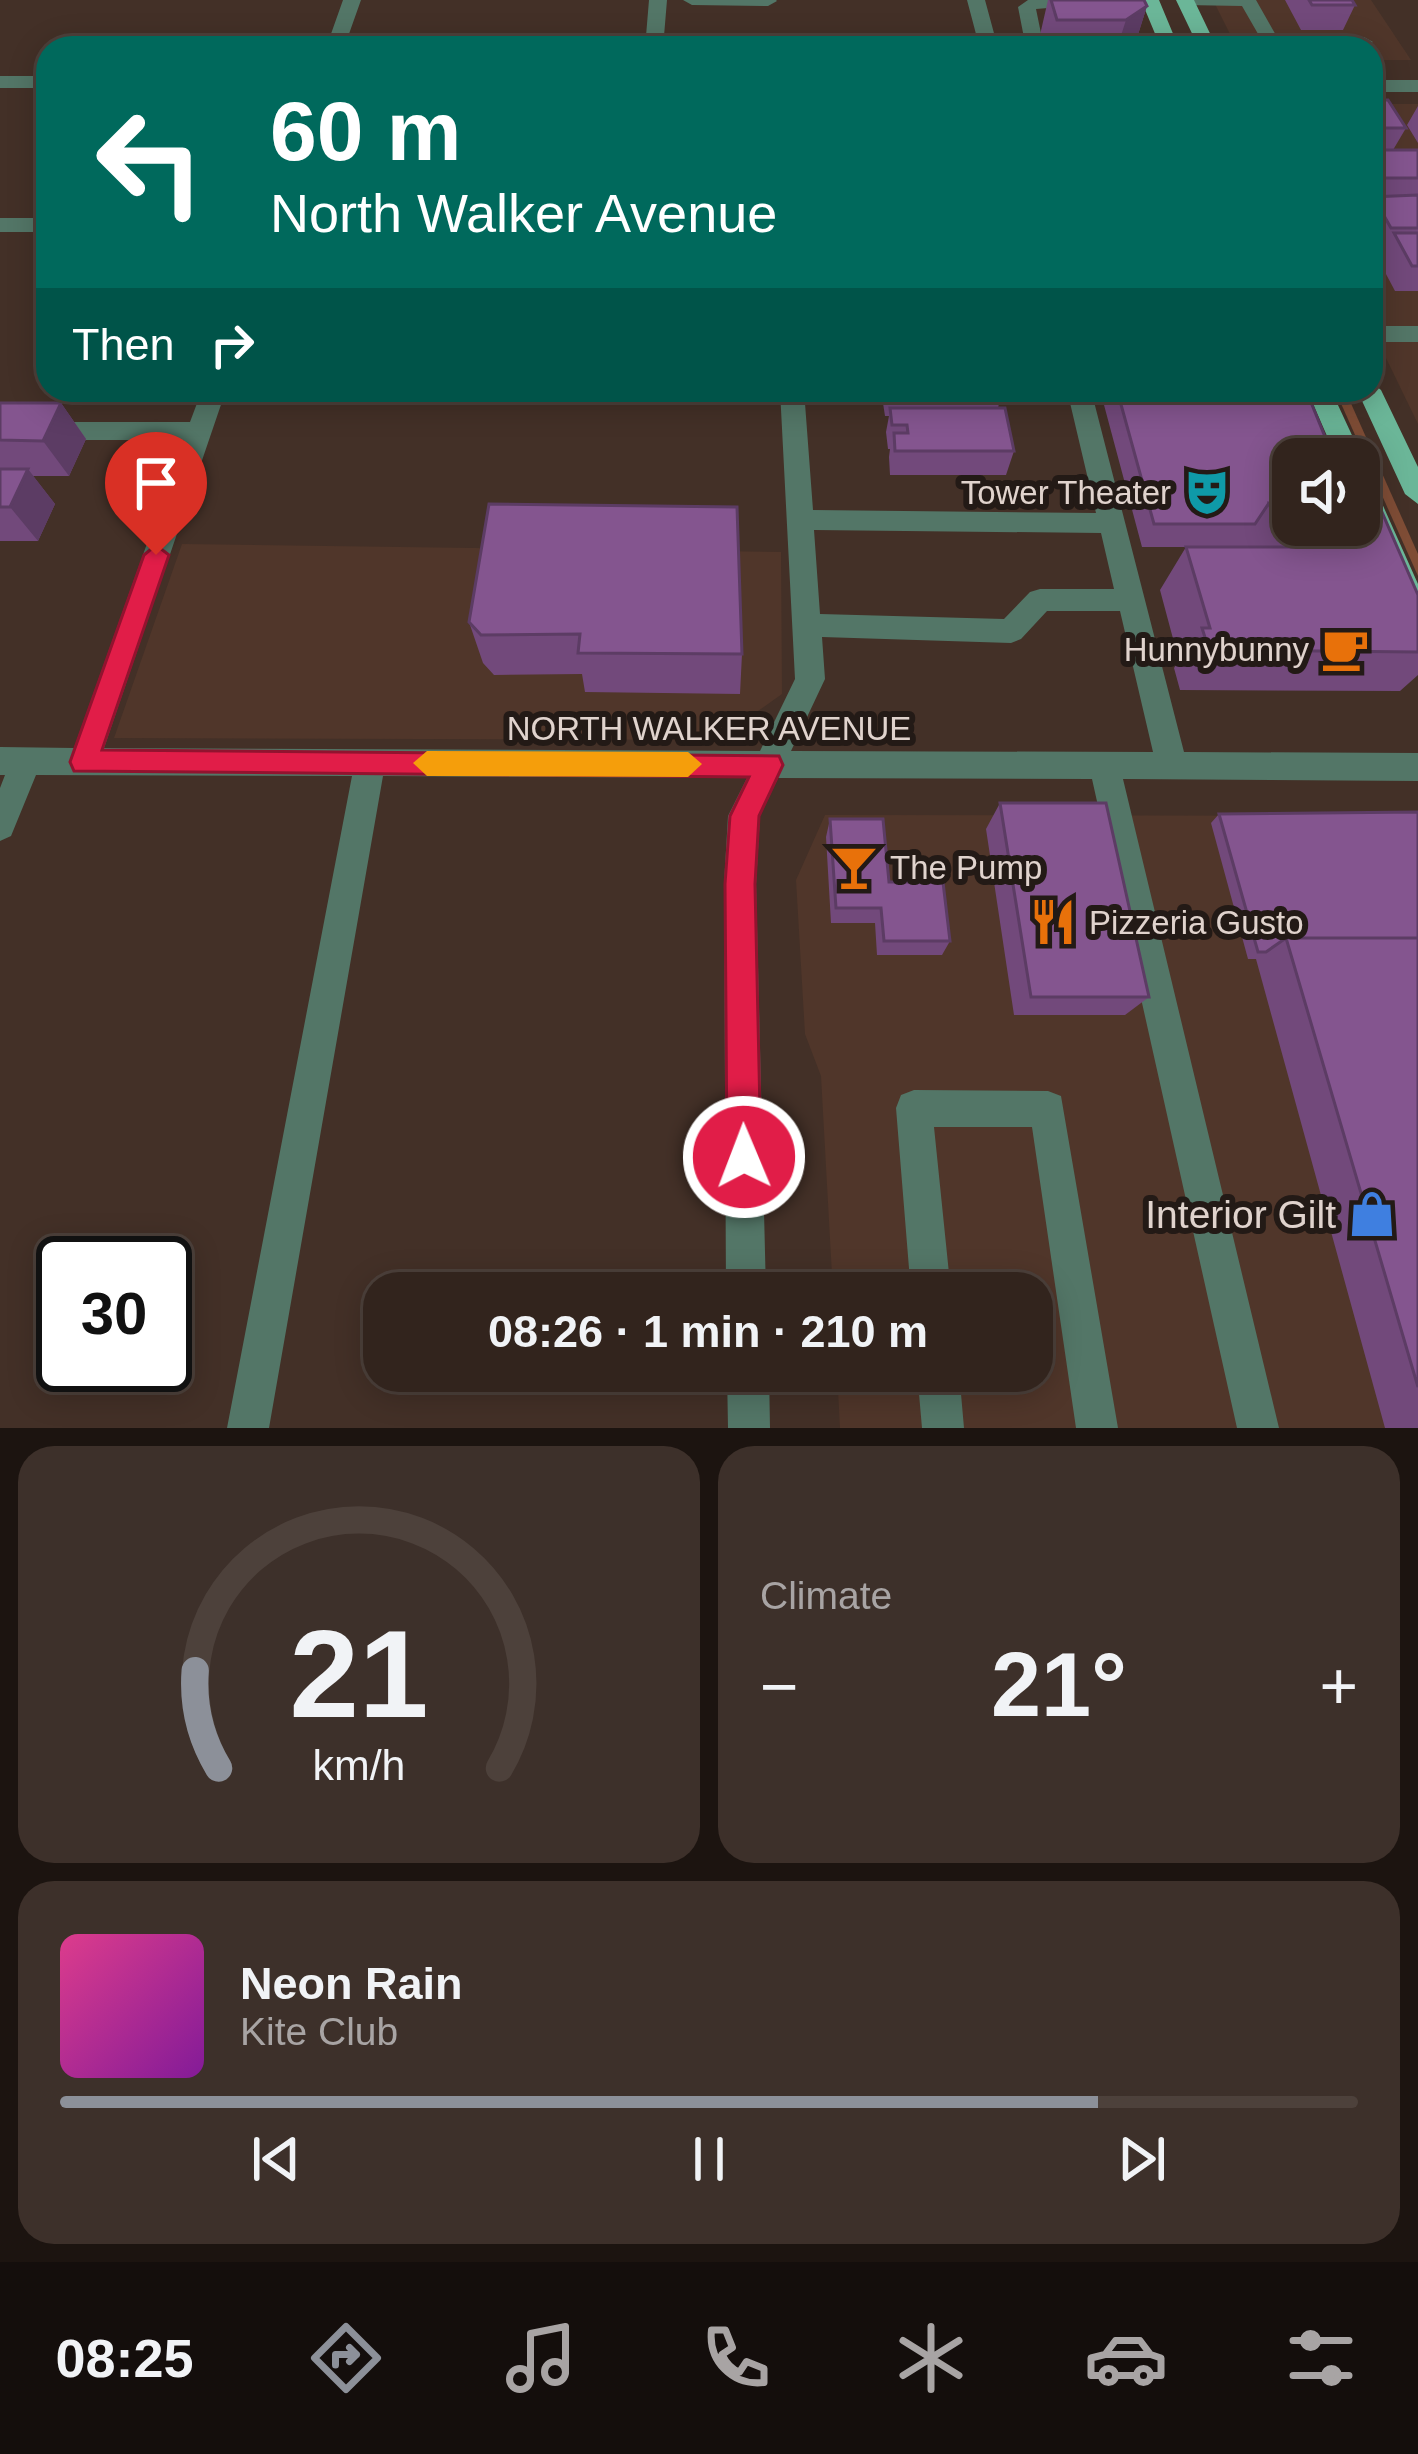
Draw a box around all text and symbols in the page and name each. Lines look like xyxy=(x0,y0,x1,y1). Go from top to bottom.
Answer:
icon: left xyxy=(72,84,228,240)
text: 60 m xyxy=(270,84,461,178)
text: North Walker Avenue xyxy=(270,183,777,243)
icon: right xyxy=(199,312,265,378)
text: Then xyxy=(72,319,175,370)
pin xyxy=(105,432,207,555)
map controls xyxy=(1272,438,1380,546)
button: sound xyxy=(1272,438,1380,546)
icon: arrive xyxy=(123,450,189,516)
theatre icon: Tower Theater xyxy=(1182,467,1232,517)
place label: Tower Theater xyxy=(961,474,1171,511)
cafe icon: Hunnybunny xyxy=(1320,624,1370,674)
place label: Hunnybunny xyxy=(1124,631,1309,668)
street label: NORTH WALKER AVENUE xyxy=(507,710,911,747)
bar icon: The Pump xyxy=(829,842,879,892)
place label: The Pump xyxy=(890,849,1042,886)
restaurant icon: Pizzeria Gusto xyxy=(1028,897,1078,947)
place label: Pizzeria Gusto xyxy=(1089,904,1304,941)
position arrow xyxy=(681,1094,807,1220)
shop icon: Interior Gilt xyxy=(1347,1189,1397,1239)
place label: Interior Gilt xyxy=(1145,1193,1336,1236)
speed limit sign: 30 xyxy=(36,1236,192,1392)
text: 08:26 · 1 min · 210 m xyxy=(488,1306,928,1357)
text: Climate xyxy=(760,1574,892,1617)
text: 21 xyxy=(290,1604,428,1743)
text: 21° xyxy=(991,1635,1127,1735)
text: − xyxy=(760,1649,799,1723)
text: + xyxy=(1319,1649,1358,1723)
text: km/h xyxy=(313,1740,405,1788)
text: Neon Rain xyxy=(240,1958,463,2009)
text: Kite Club xyxy=(240,2010,398,2053)
icon: previous xyxy=(243,2126,309,2192)
icon: pause xyxy=(676,2126,742,2192)
icon: next xyxy=(1109,2126,1175,2192)
icon: directions xyxy=(304,2316,388,2400)
icon: music xyxy=(499,2316,583,2400)
icon: phone xyxy=(694,2316,778,2400)
icon: climate xyxy=(889,2316,973,2400)
icon: car xyxy=(1084,2316,1168,2400)
icon: filters xyxy=(1279,2316,1363,2400)
text: 08:25 xyxy=(55,2328,194,2388)

